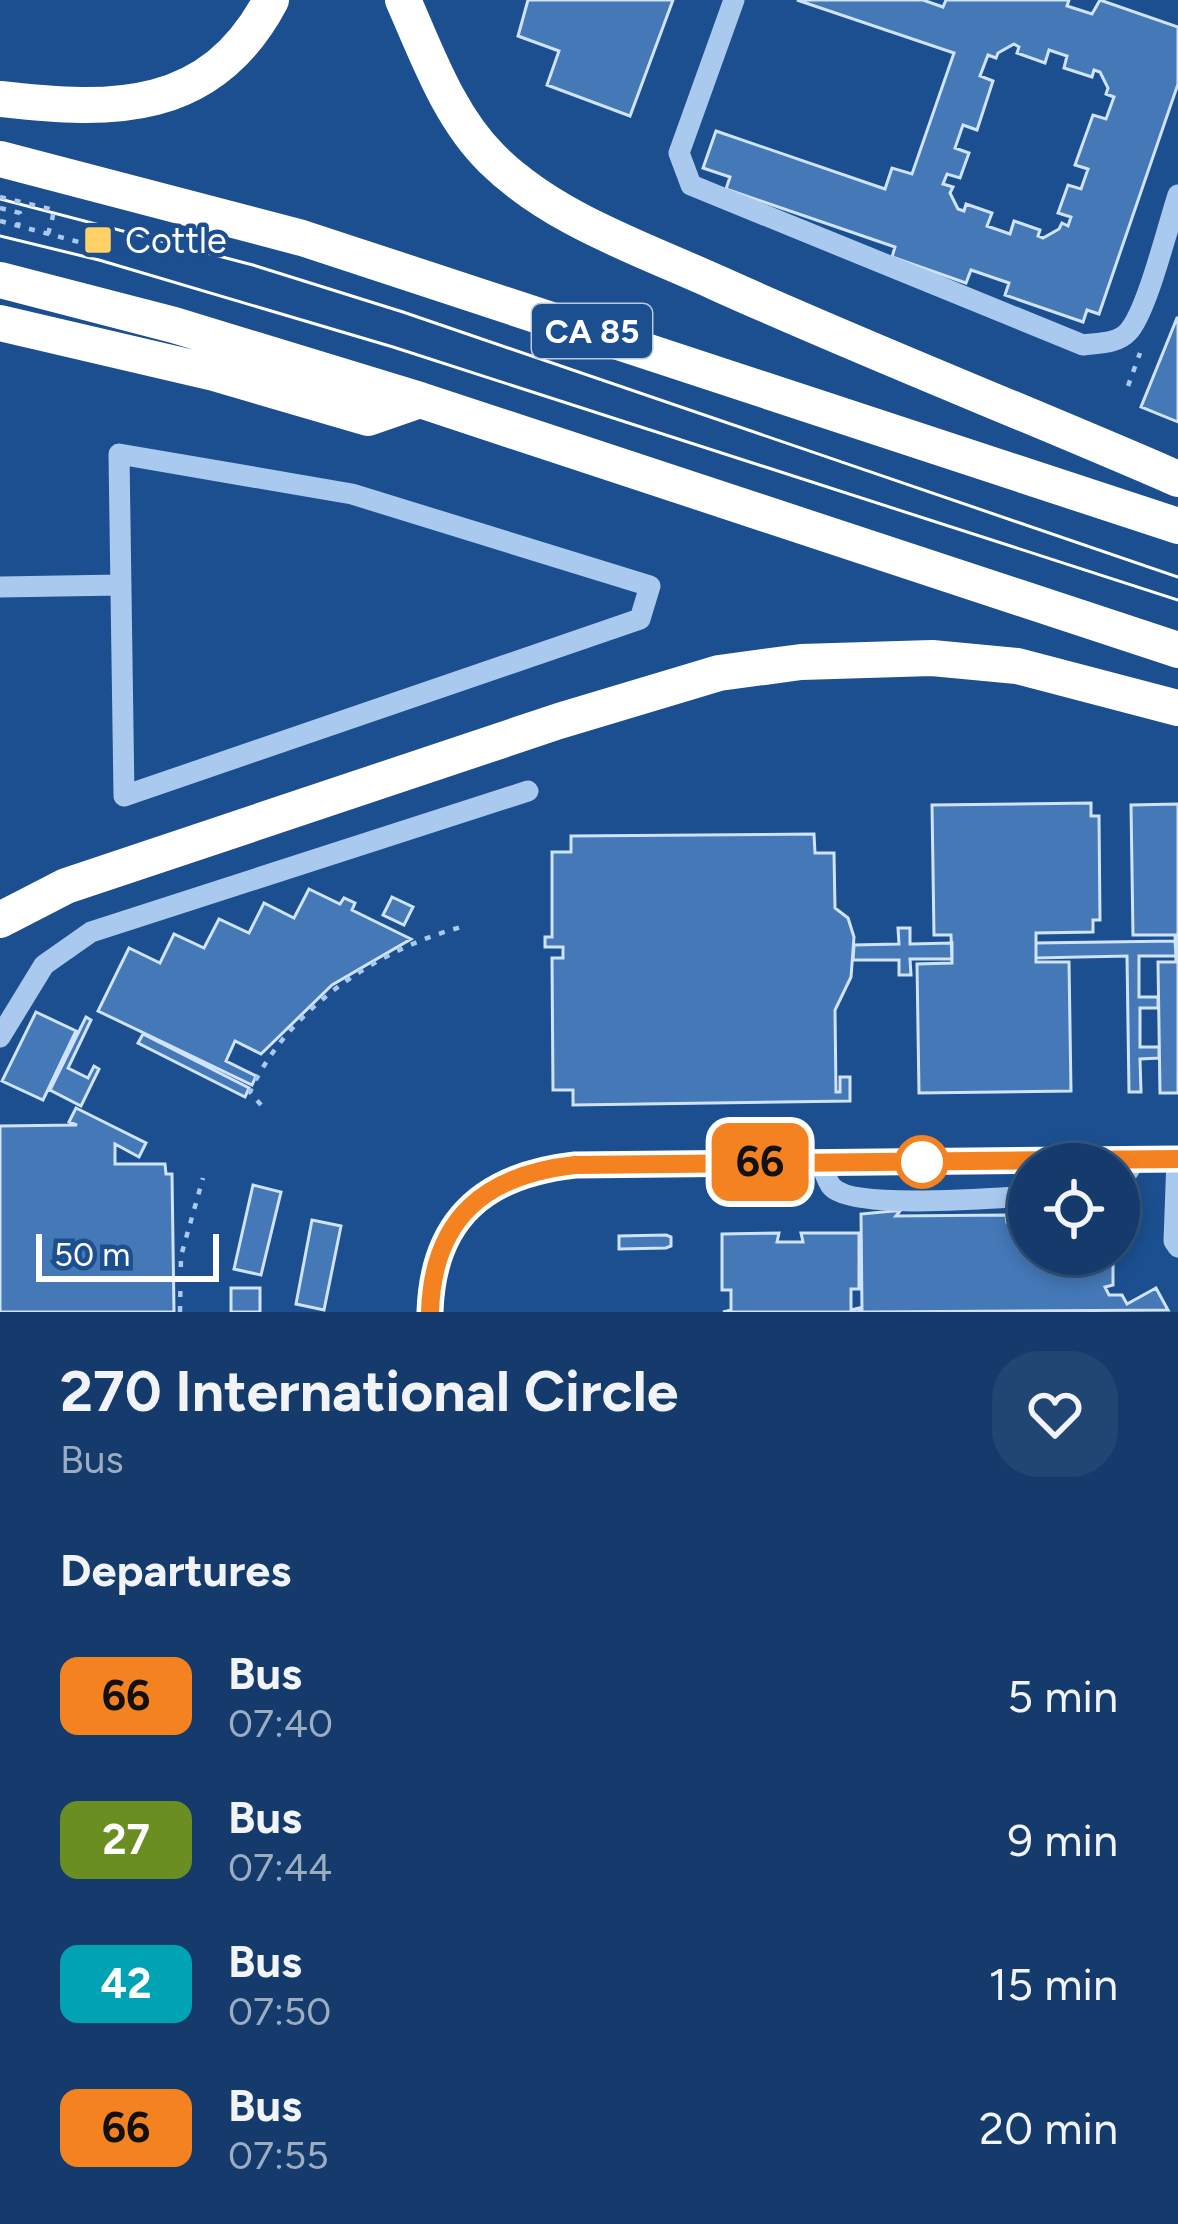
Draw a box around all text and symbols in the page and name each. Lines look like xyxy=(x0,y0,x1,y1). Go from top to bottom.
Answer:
place label: Cottle xyxy=(125,219,227,262)
marker: Cottle xyxy=(82,224,114,256)
road number: CA 85 xyxy=(532,304,652,358)
line badge: 66 xyxy=(706,1123,814,1201)
text: 66 xyxy=(736,1136,784,1187)
unlabelled marker xyxy=(897,1137,947,1187)
map controls xyxy=(1008,1143,1140,1275)
button: locate xyxy=(1008,1143,1140,1275)
scale bar xyxy=(36,1228,219,1281)
text: 50 m xyxy=(54,1235,130,1274)
button: heart xyxy=(992,1351,1118,1477)
text: 270 International Circle xyxy=(60,1357,678,1425)
text: Bus xyxy=(60,1436,124,1483)
text: Departures xyxy=(60,1543,291,1597)
text: Bus xyxy=(228,1646,302,1700)
text: 5 min xyxy=(1007,1669,1118,1723)
text: 66 xyxy=(102,1670,150,1721)
text: 07:40 xyxy=(228,1700,333,1747)
text: Bus xyxy=(228,1790,302,1844)
text: 9 min xyxy=(1008,1813,1118,1867)
text: 27 xyxy=(102,1814,150,1865)
text: 07:44 xyxy=(228,1844,332,1891)
text: Bus xyxy=(228,1934,302,1988)
text: 15 min xyxy=(989,1957,1118,2011)
text: 42 xyxy=(101,1958,151,2009)
text: 07:50 xyxy=(228,1988,331,2035)
text: Bus xyxy=(228,2078,302,2132)
text: 20 min xyxy=(979,2101,1118,2155)
text: 66 xyxy=(102,2102,150,2153)
text: 07:55 xyxy=(228,2132,329,2179)

